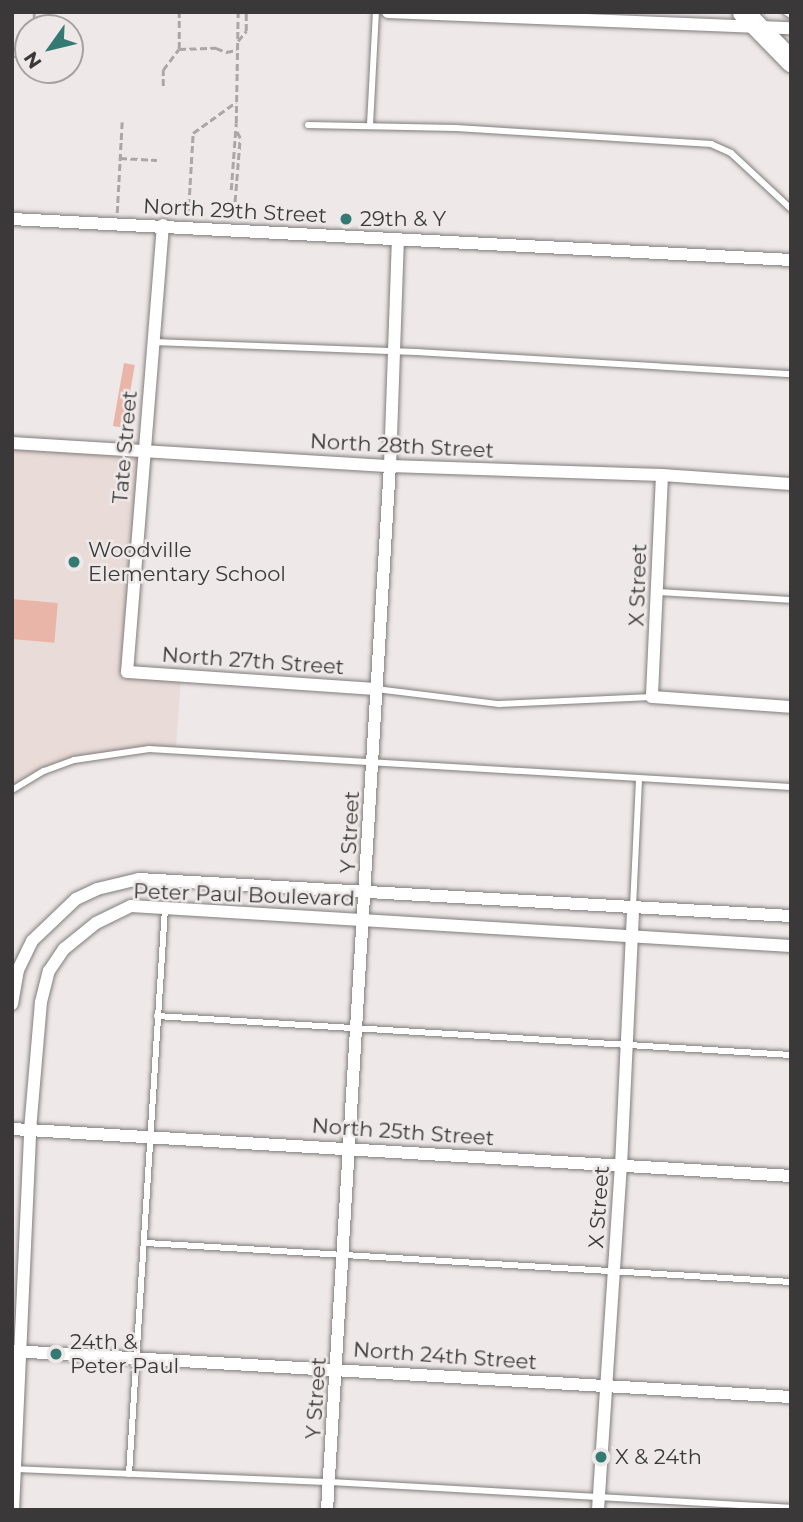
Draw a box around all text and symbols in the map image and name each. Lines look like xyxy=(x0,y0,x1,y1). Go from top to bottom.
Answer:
north arrow xyxy=(14,14,84,84)
text: N xyxy=(19,47,47,73)
street label: North 29th Street xyxy=(143,194,327,228)
place label: 29th & Y xyxy=(360,206,446,232)
marker: 29th & Y xyxy=(338,211,354,227)
street label: Tate Street xyxy=(107,389,143,505)
street label: North 28th Street xyxy=(309,429,495,463)
place label: Woodville Elementary School xyxy=(88,537,286,587)
street label: X Street xyxy=(624,543,652,627)
marker: Woodville Elementary School xyxy=(66,554,82,570)
street label: North 27th Street xyxy=(161,642,345,680)
street label: Y Street xyxy=(335,790,365,874)
street label: Peter Paul Boulevard xyxy=(133,879,355,911)
street label: North 25th Street xyxy=(311,1113,495,1151)
street label: X Street xyxy=(584,1165,614,1249)
place label: 24th & Peter Paul xyxy=(70,1329,179,1379)
street label: North 24th Street xyxy=(352,1337,538,1375)
marker: 24th & Peter Paul xyxy=(48,1346,64,1362)
street label: Y Street xyxy=(301,1356,331,1440)
place label: X & 24th xyxy=(615,1444,702,1470)
marker: X & 24th xyxy=(593,1449,609,1465)

